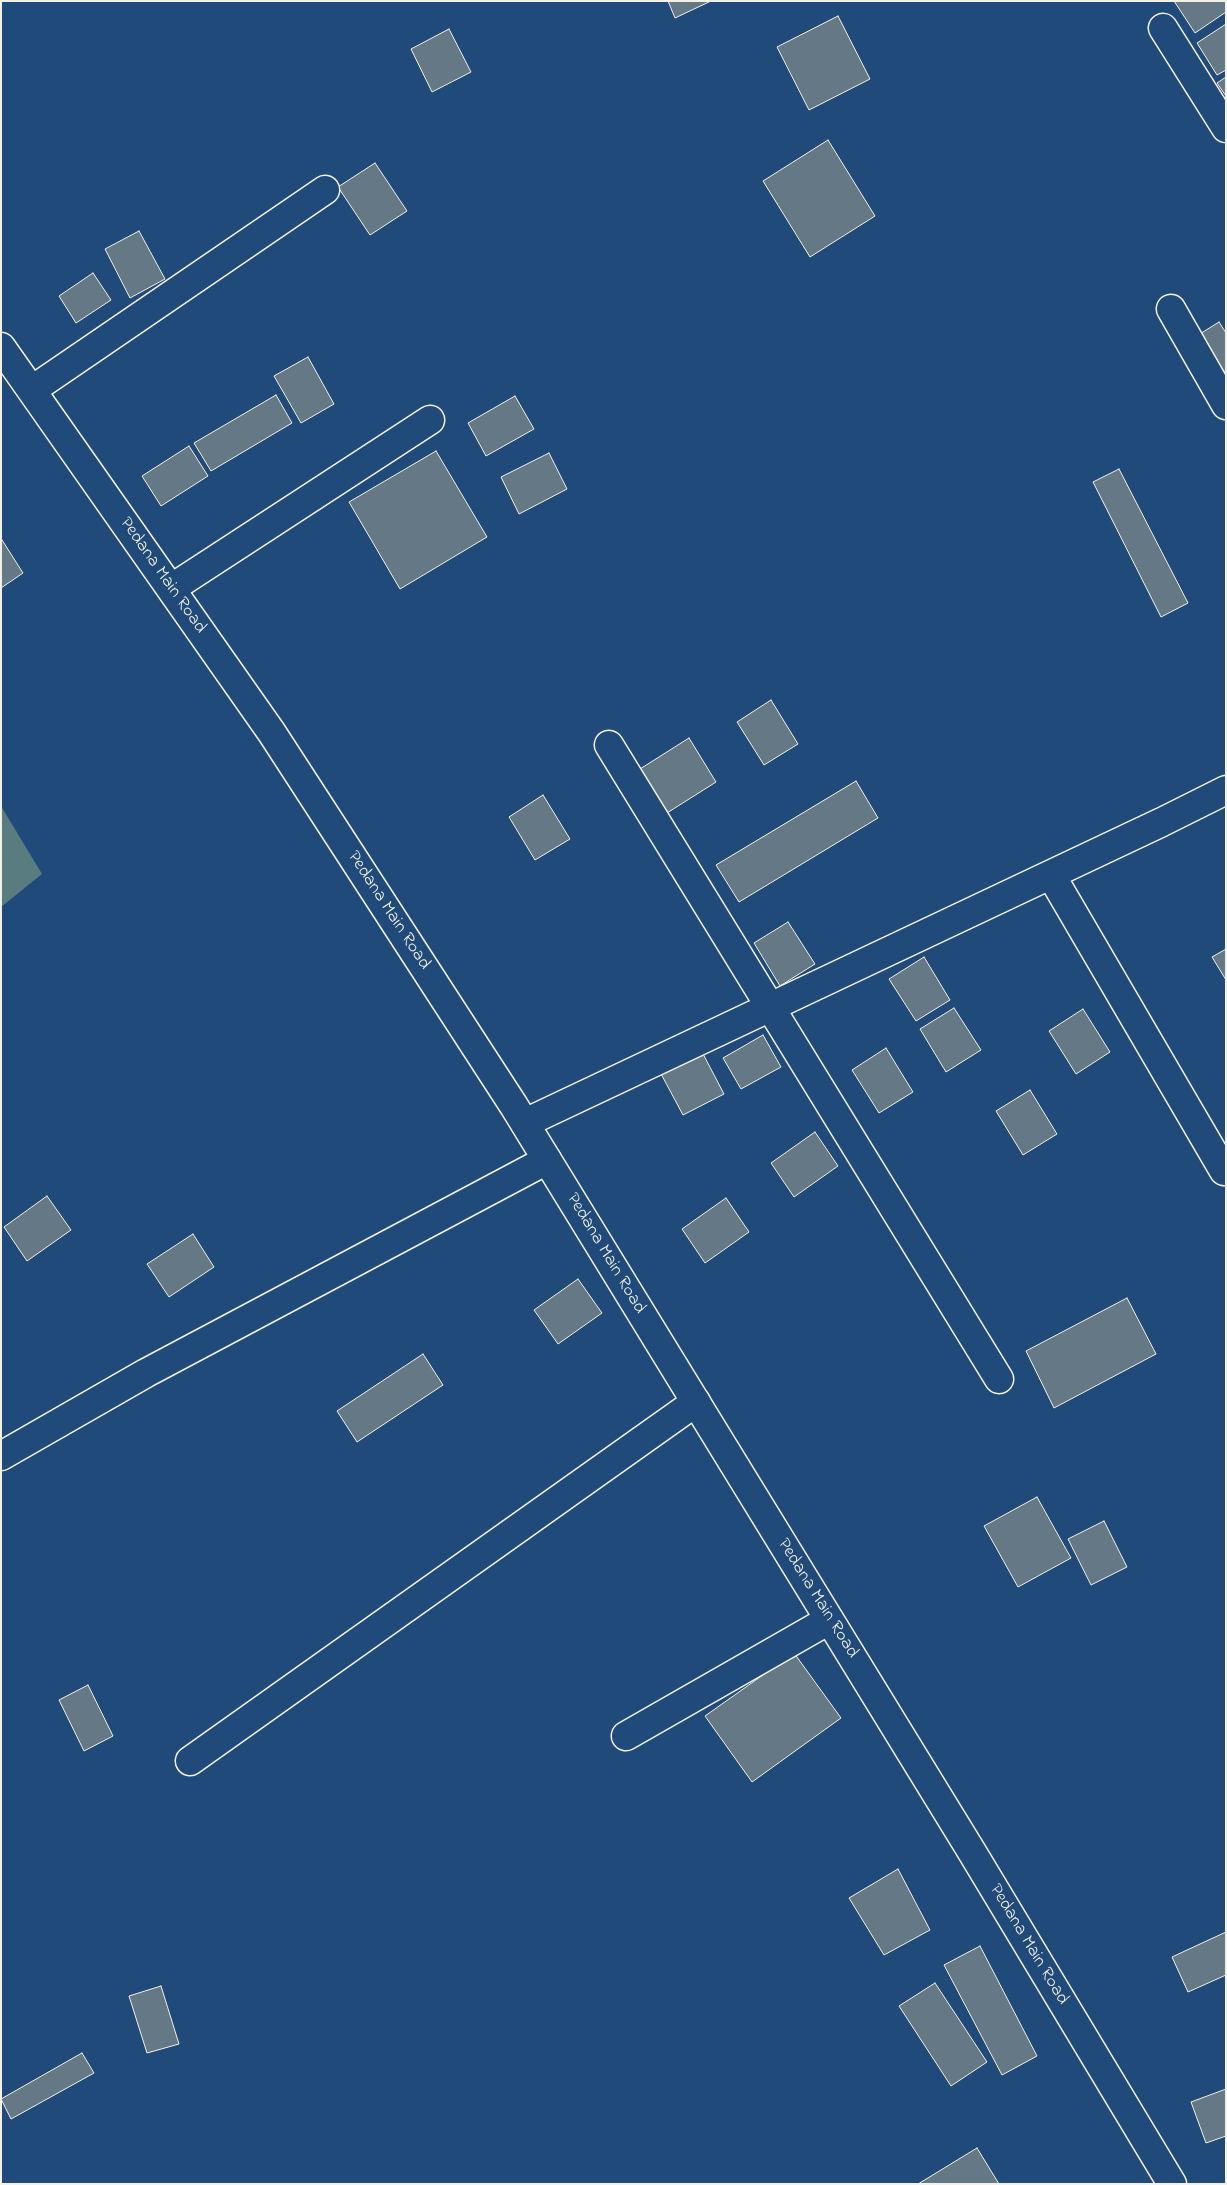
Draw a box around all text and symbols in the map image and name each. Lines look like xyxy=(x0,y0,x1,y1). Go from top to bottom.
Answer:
street label: Pedana Main Road xyxy=(114,514,210,638)
street label: Pedana Main Road xyxy=(342,848,434,974)
street label: Pedana Main Road xyxy=(561,1190,649,1318)
street label: Pedana Main Road xyxy=(772,1535,862,1663)
street label: Pedana Main Road xyxy=(984,1881,1072,2009)

